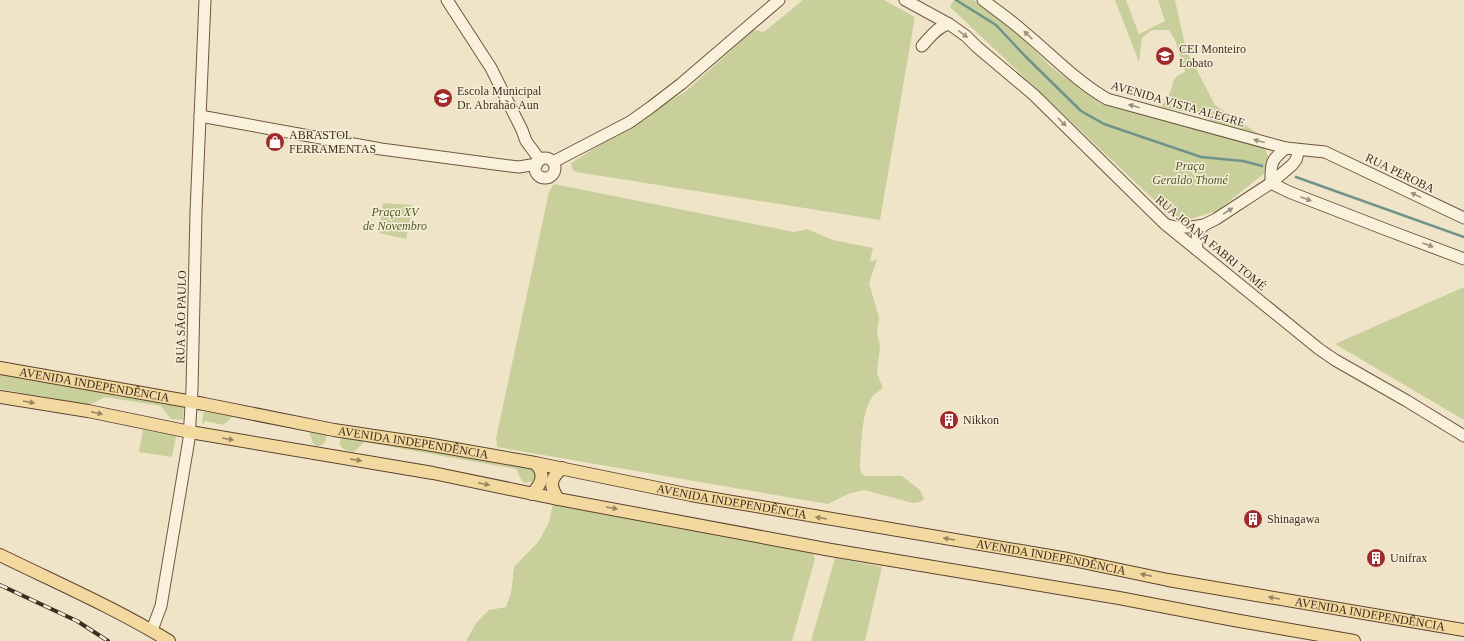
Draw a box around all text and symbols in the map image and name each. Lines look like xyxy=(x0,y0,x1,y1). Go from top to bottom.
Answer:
one-way arrow xyxy=(957,30,968,38)
one-way arrow xyxy=(1023,30,1033,40)
place label: CEI Monteiro Lobato xyxy=(1179,42,1246,70)
school or university icon: CEI Monteiro Lobato xyxy=(1154,45,1176,67)
street label: AVENIDA VISTA ALEGRE xyxy=(1109,78,1247,130)
place label: Escola Municipal Dr. Abrahão Aun xyxy=(457,84,542,112)
school or university icon: Escola Municipal Dr. Abrahão Aun xyxy=(432,87,454,109)
one-way arrow xyxy=(1128,103,1140,109)
one-way arrow xyxy=(1057,117,1067,127)
place label: ABRASTOL FERRAMENTAS xyxy=(289,128,376,156)
shop icon: ABRASTOL FERRAMENTAS xyxy=(264,131,286,153)
one-way arrow xyxy=(1253,138,1265,144)
street label: RUA PEROBA xyxy=(1363,150,1437,196)
park label: Praça Geraldo Thomé xyxy=(1152,159,1229,187)
one-way arrow xyxy=(1411,192,1422,198)
street label: RUA JOANA FABRI TOMÉ xyxy=(1153,193,1269,293)
one-way arrow xyxy=(1301,196,1313,202)
park label: Praça XV de Novembro xyxy=(363,205,427,233)
one-way arrow xyxy=(1222,208,1233,215)
one-way arrow xyxy=(1422,243,1434,249)
street label: RUA SÃO PAULO xyxy=(173,270,189,364)
street label: AVENIDA INDEPENDÊNCIA xyxy=(18,365,171,405)
one-way arrow xyxy=(23,400,35,406)
building icon: Nikkon xyxy=(938,409,960,431)
one-way arrow xyxy=(91,411,103,417)
place label: Nikkon xyxy=(963,413,999,427)
street label: AVENIDA INDEPENDÊNCIA xyxy=(337,424,490,462)
one-way arrow xyxy=(222,436,234,442)
one-way arrow xyxy=(350,457,362,463)
street label: AVENIDA INDEPENDÊNCIA xyxy=(655,481,808,522)
one-way arrow xyxy=(478,482,490,488)
one-way arrow xyxy=(606,506,618,512)
building icon: Shinagawa xyxy=(1242,508,1264,530)
place label: Shinagawa xyxy=(1267,512,1320,526)
one-way arrow xyxy=(815,514,827,520)
one-way arrow xyxy=(943,536,955,542)
street label: AVENIDA INDEPENDÊNCIA xyxy=(975,536,1128,578)
building icon: Unifrax xyxy=(1365,547,1387,569)
place label: Unifrax xyxy=(1390,551,1427,565)
one-way arrow xyxy=(1140,572,1152,578)
one-way arrow xyxy=(1268,595,1280,601)
street label: AVENIDA INDEPENDÊNCIA xyxy=(1294,595,1446,634)

